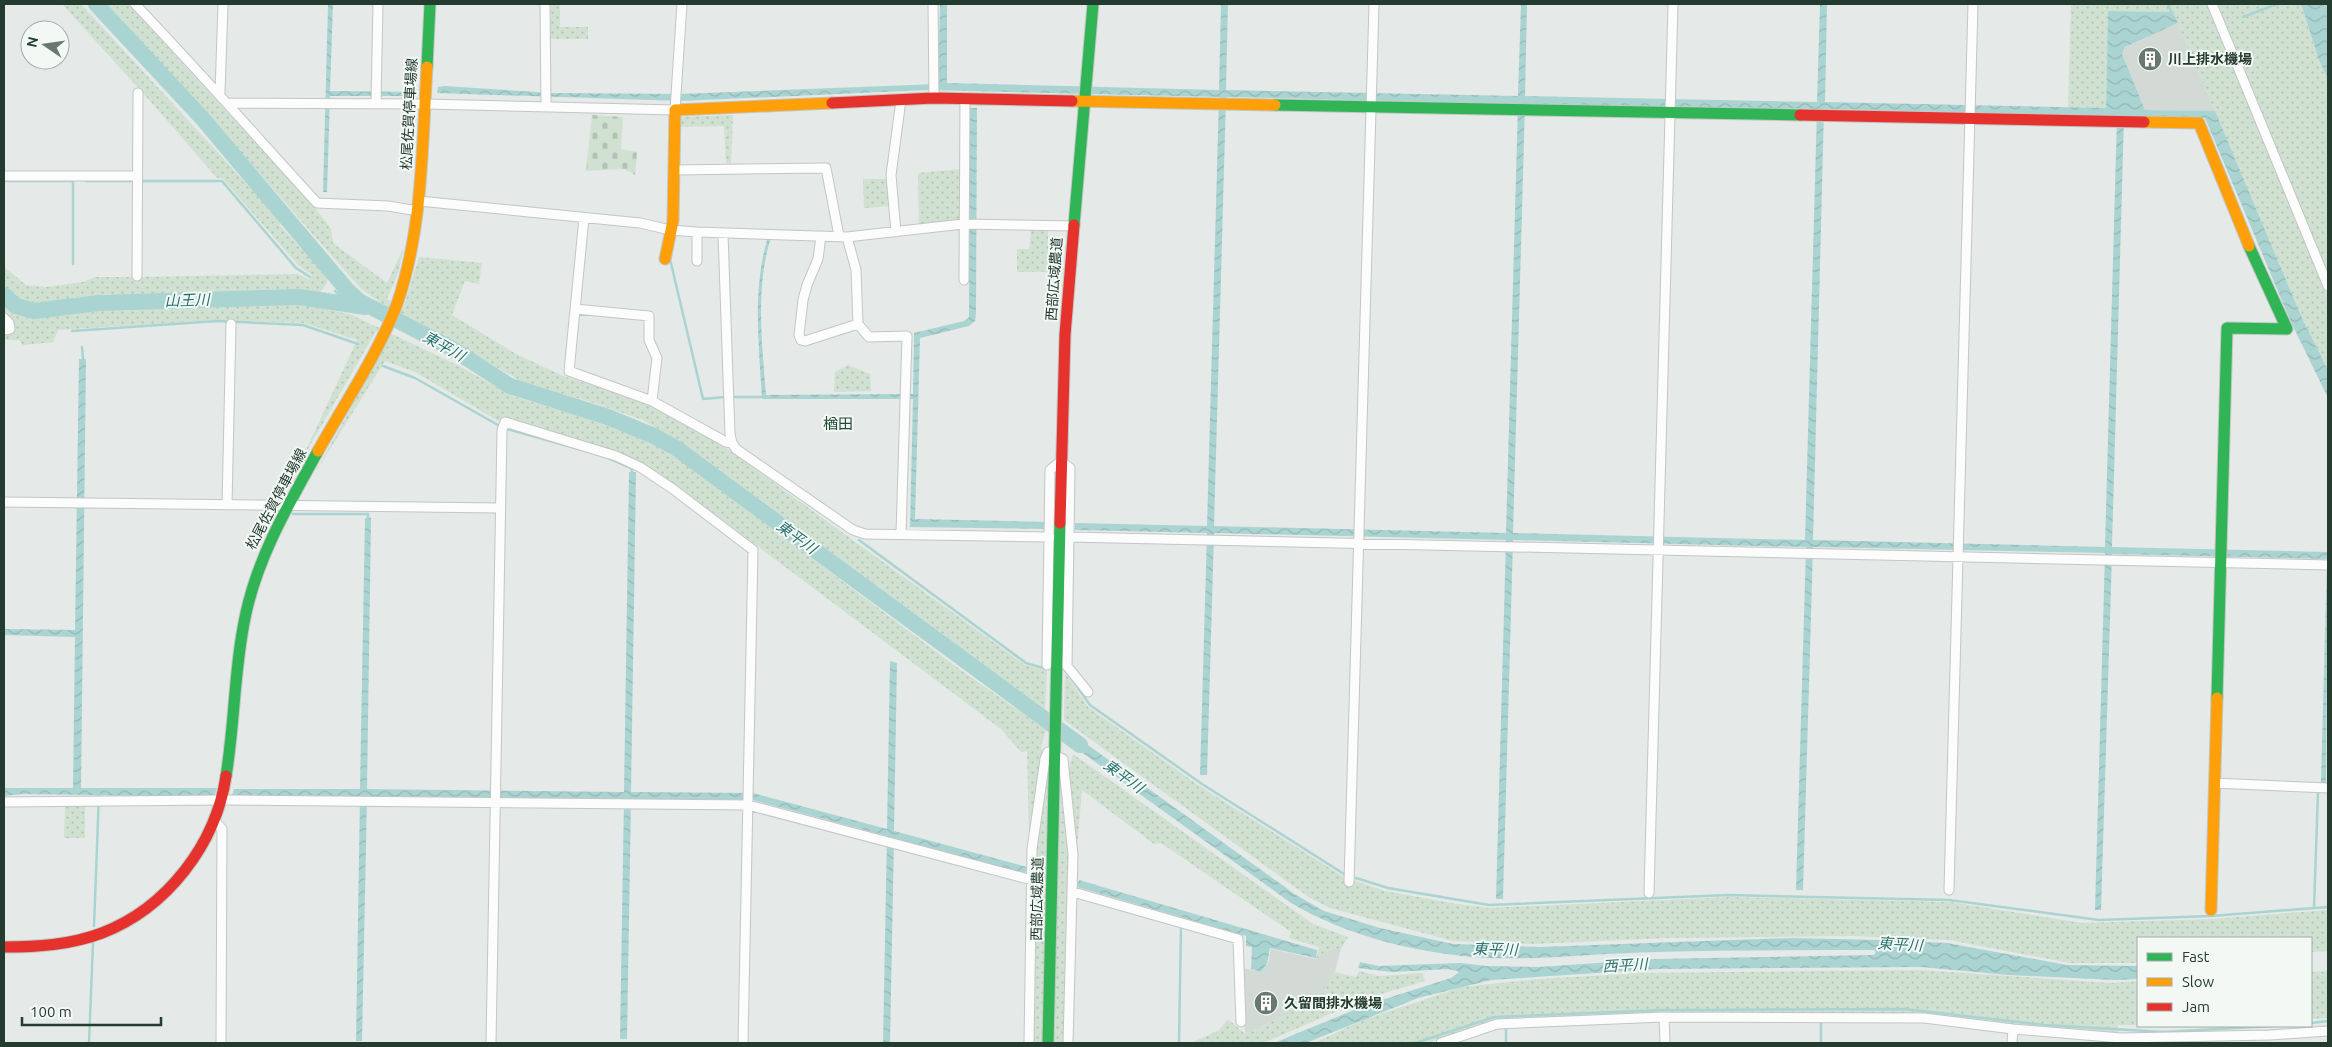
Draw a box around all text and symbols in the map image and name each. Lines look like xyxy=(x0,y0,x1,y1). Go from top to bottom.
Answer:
north arrow xyxy=(20,20,70,70)
text: N xyxy=(23,35,41,49)
building icon: 川上排水機場 xyxy=(2137,46,2163,72)
place label: 川上排水機場 xyxy=(2168,51,2252,67)
street label: 松尾佐賀停車場線 xyxy=(398,58,420,170)
street label: 西部広域農道 xyxy=(1043,237,1065,321)
water label: 山王川 xyxy=(164,291,212,309)
water label: 東平川 xyxy=(420,328,470,365)
district label: 楢田 xyxy=(823,415,853,432)
street label: 松尾佐賀停車場線 xyxy=(243,446,309,552)
water label: 東平川 xyxy=(774,517,822,558)
water label: 東平川 xyxy=(1101,756,1149,797)
street label: 西部広域農道 xyxy=(1028,857,1046,941)
water label: 東平川 xyxy=(1877,934,1925,954)
legend xyxy=(2137,937,2312,1027)
water label: 東平川 xyxy=(1472,940,1520,958)
text: Fast xyxy=(2182,948,2210,965)
water label: 西平川 xyxy=(1602,955,1650,975)
text: Slow xyxy=(2182,973,2215,990)
building icon: 久留間排水機場 xyxy=(1253,990,1279,1016)
scale bar xyxy=(22,994,161,1026)
place label: 久留間排水機場 xyxy=(1284,995,1382,1011)
text: Jam xyxy=(2182,998,2210,1015)
text: 100 m xyxy=(30,1003,72,1020)

